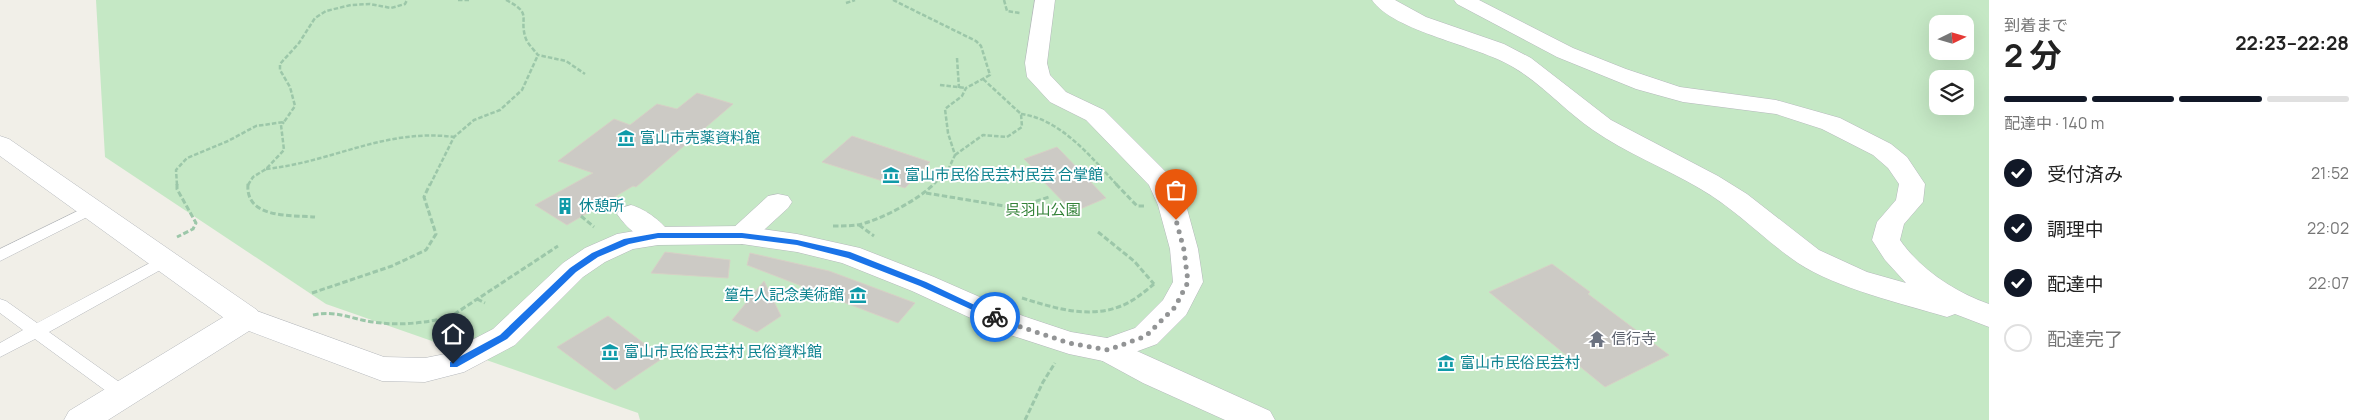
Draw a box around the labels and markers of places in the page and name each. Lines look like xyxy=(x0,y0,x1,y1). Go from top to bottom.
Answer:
place label: 富山市売薬資料館 xyxy=(640,127,760,148)
museum icon: 富山市売薬資料館 xyxy=(616,128,636,148)
place label: 富山市民俗民芸村民芸 合掌館 xyxy=(905,164,1103,185)
museum icon: 富山市民俗民芸村民芸 合掌館 xyxy=(881,165,901,185)
pin xyxy=(1155,169,1197,220)
place label: 休憩所 xyxy=(579,195,624,216)
building icon: 休憩所 xyxy=(555,196,575,216)
place label: 篁牛人記念美術館 xyxy=(724,284,844,305)
museum icon: 篁牛人記念美術館 xyxy=(848,285,868,305)
pin xyxy=(432,313,474,364)
place label: 信行寺 xyxy=(1611,328,1656,349)
temple icon: 信行寺 xyxy=(1587,329,1607,349)
place label: 富山市民俗民芸村 民俗資料館 xyxy=(624,341,822,362)
museum icon: 富山市民俗民芸村 民俗資料館 xyxy=(600,342,620,362)
place label: 富山市民俗民芸村 xyxy=(1460,352,1580,373)
museum icon: 富山市民俗民芸村 xyxy=(1436,353,1456,373)

